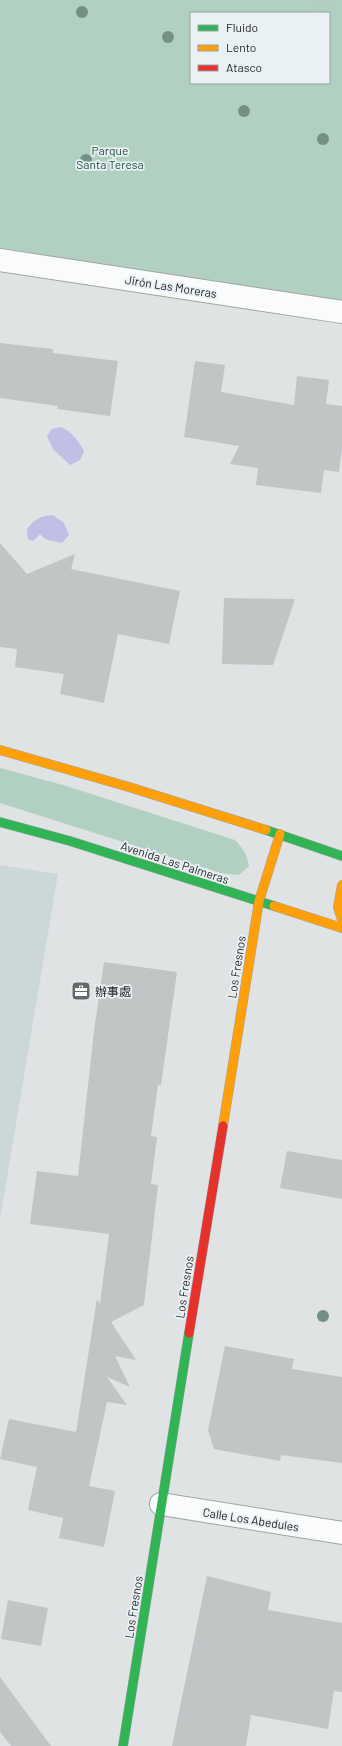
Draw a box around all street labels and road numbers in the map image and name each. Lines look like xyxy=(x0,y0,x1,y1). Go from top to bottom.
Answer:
street label: Jirón Las Moreras xyxy=(124,272,218,300)
street label: Avenida Las Palmeras xyxy=(119,838,231,886)
street label: Los Fresnos xyxy=(224,934,248,999)
street label: Los Fresnos xyxy=(172,1254,196,1319)
street label: Calle Los Abedules xyxy=(202,1504,300,1534)
street label: Los Fresnos xyxy=(121,1574,145,1639)

